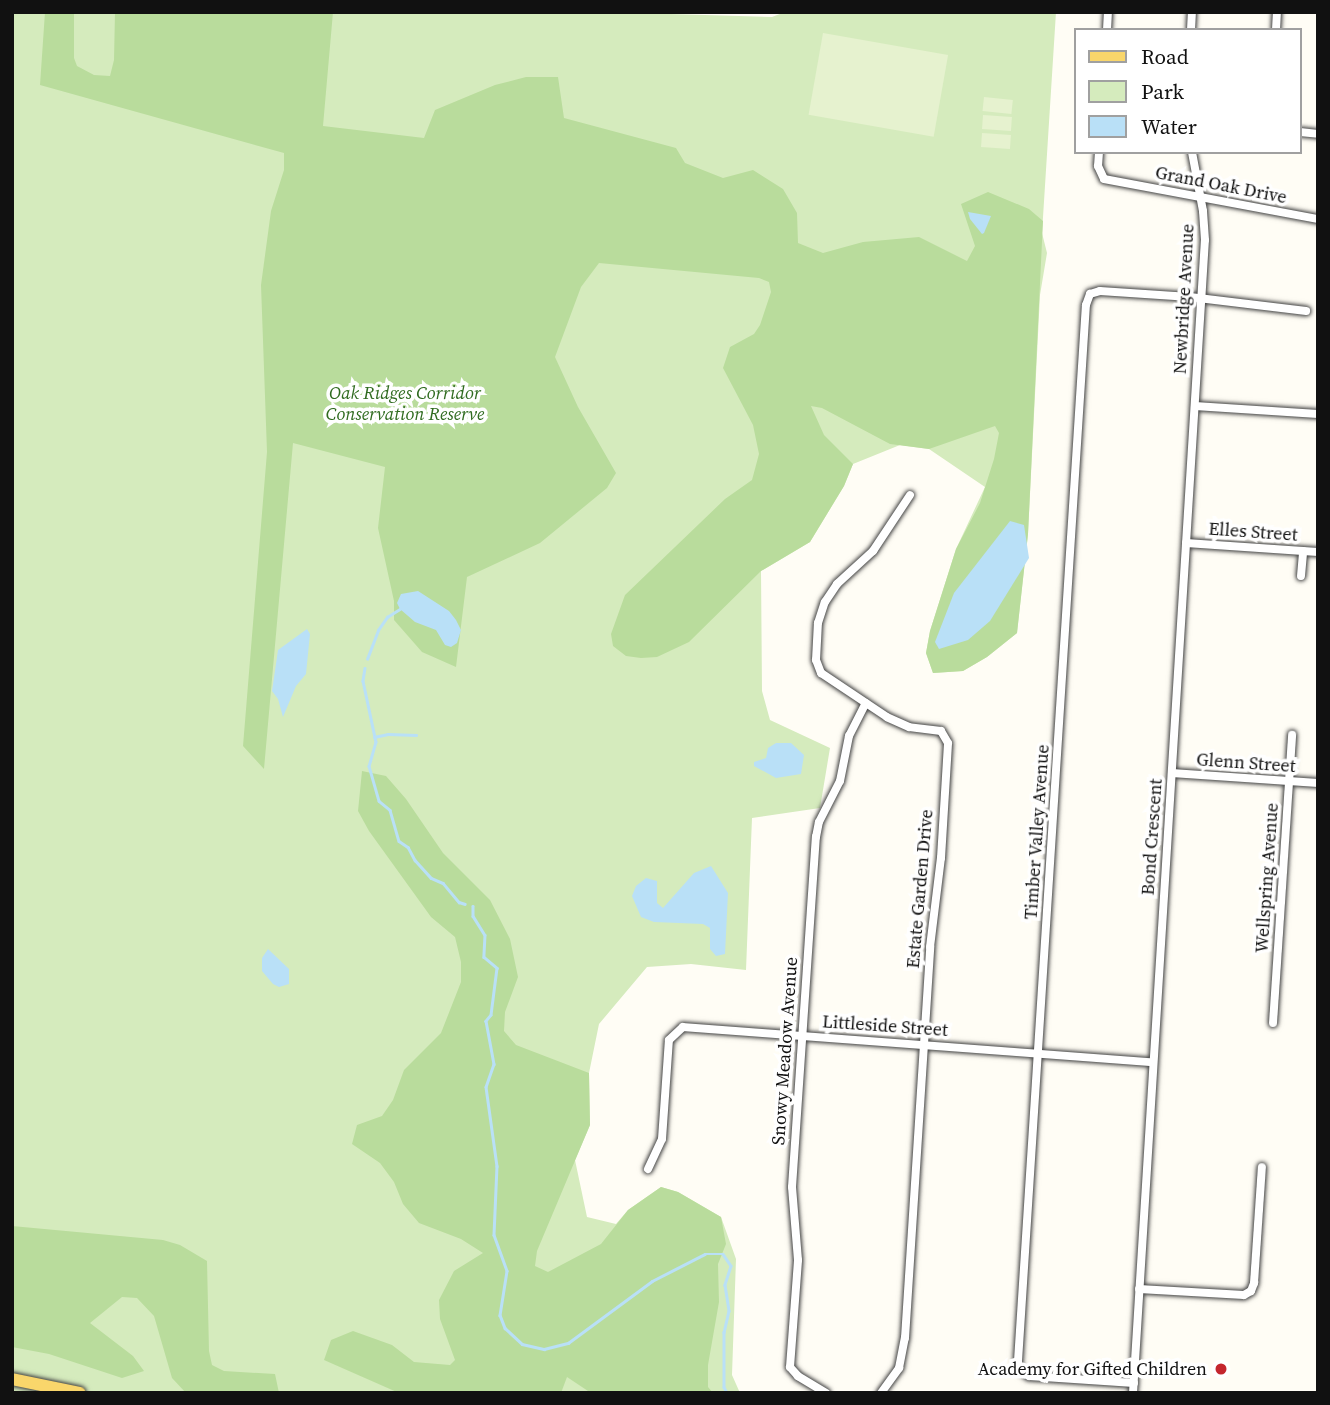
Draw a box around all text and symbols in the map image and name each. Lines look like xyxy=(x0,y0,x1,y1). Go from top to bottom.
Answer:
legend xyxy=(1074,28,1302,154)
text: Road xyxy=(1141,42,1189,71)
text: Park xyxy=(1141,77,1184,106)
text: Water xyxy=(1141,112,1197,141)
street label: Grand Oak Drive xyxy=(1153,162,1289,208)
street label: Newbridge Avenue xyxy=(1169,223,1199,375)
park label: Oak Ridges Corridor Conservation Reserve xyxy=(326,383,484,426)
street label: Elles Street xyxy=(1208,518,1298,546)
street label: Timber Valley Avenue xyxy=(1020,744,1054,920)
street label: Glenn Street xyxy=(1196,749,1296,777)
street label: Bond Crescent xyxy=(1137,778,1167,896)
street label: Wellspring Avenue xyxy=(1251,802,1283,954)
street label: Estate Garden Drive xyxy=(902,809,938,969)
street label: Snowy Meadow Avenue xyxy=(768,956,802,1146)
street label: Littleside Street xyxy=(822,1011,948,1041)
place label: Academy for Gifted Children xyxy=(978,1358,1207,1380)
marker: Academy for Gifted Children xyxy=(1213,1361,1229,1377)

